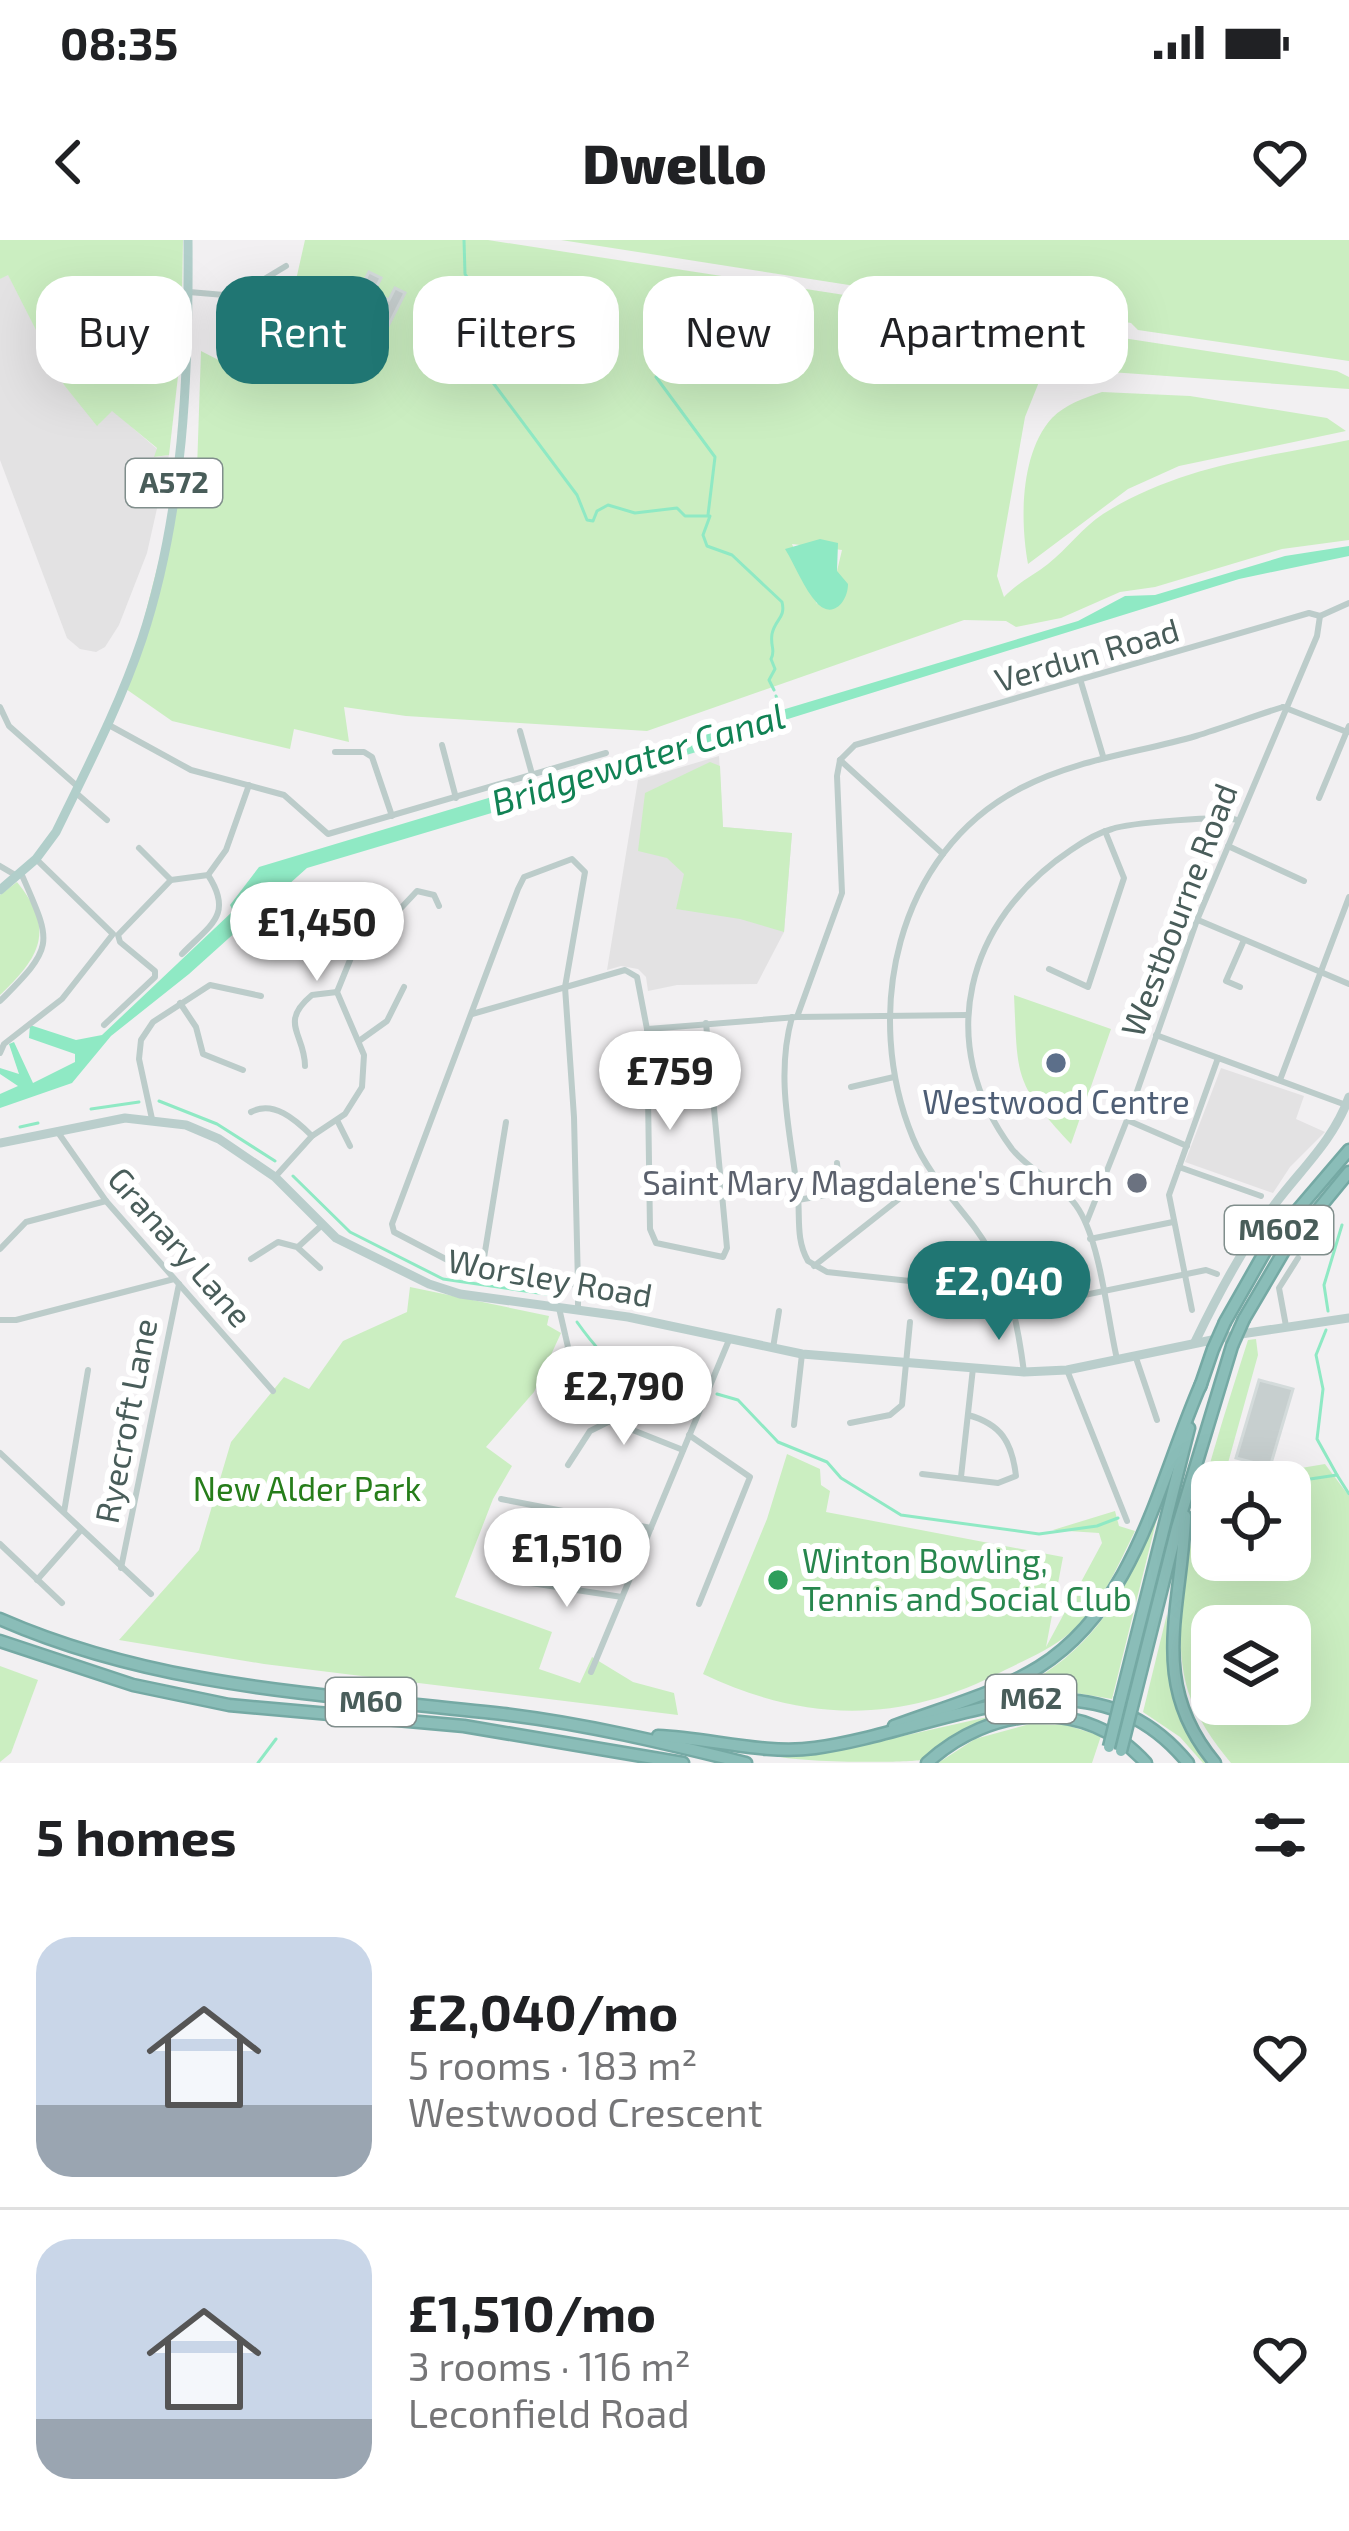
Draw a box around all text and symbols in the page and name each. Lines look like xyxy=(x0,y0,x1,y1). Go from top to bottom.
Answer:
text: 08:35 xyxy=(60,15,178,69)
icon: back xyxy=(36,129,102,195)
icon: heart xyxy=(1247,129,1313,195)
text: Dwello xyxy=(582,130,767,195)
chip: Buy xyxy=(36,276,192,384)
chip: Rent xyxy=(216,276,389,384)
chip: Filters xyxy=(413,276,619,384)
chip: New xyxy=(643,276,814,384)
chip: Apartment xyxy=(838,276,1128,384)
road number: A572 xyxy=(126,459,222,507)
street label: Verdun Road xyxy=(990,609,1183,699)
water label: Bridgewater Canal xyxy=(486,692,790,823)
street label: Westbourne Road xyxy=(1111,778,1245,1042)
pin: £1,450 xyxy=(219,882,415,984)
text: £1,450 xyxy=(257,897,377,944)
pin: £759 xyxy=(599,1031,741,1133)
text: £759 xyxy=(626,1046,714,1093)
marker: Westwood Centre xyxy=(1043,1050,1069,1076)
place label: Westwood Centre xyxy=(922,1081,1190,1121)
street label: Granary Lane xyxy=(100,1158,261,1334)
place label: Saint Mary Magdalene's Church xyxy=(642,1162,1113,1202)
marker: Saint Mary Magdalene's Church xyxy=(1124,1170,1150,1196)
road number: M602 xyxy=(1225,1206,1333,1254)
street label: Worsley Road xyxy=(445,1239,656,1315)
pin: £2,040 xyxy=(901,1241,1097,1343)
text: £2,040 xyxy=(934,1256,1064,1303)
street label: Ryecroft Lane xyxy=(86,1315,164,1526)
pin: £2,790 xyxy=(526,1346,722,1448)
text: £2,790 xyxy=(563,1361,685,1408)
map controls xyxy=(1191,1461,1311,1725)
button: locate xyxy=(1191,1461,1311,1581)
park label: New Alder Park xyxy=(193,1468,421,1508)
pin: £1,510 xyxy=(469,1508,665,1610)
text: £1,510 xyxy=(511,1523,623,1570)
place label: Winton Bowling, Tennis and Social Club xyxy=(802,1540,1132,1618)
marker: Winton Bowling, Tennis and Social Club xyxy=(765,1567,791,1593)
button: layers xyxy=(1191,1605,1311,1725)
road number: M62 xyxy=(986,1675,1076,1723)
road number: M60 xyxy=(326,1678,416,1726)
icon: filters xyxy=(1247,1802,1313,1868)
text: 5 homes xyxy=(36,1805,237,1866)
text: £2,040/mo xyxy=(408,1980,678,2041)
icon: home xyxy=(132,1985,276,2129)
icon: heart xyxy=(1247,2024,1313,2090)
text: 5 rooms · 183 m² xyxy=(408,2041,698,2088)
text: Westwood Crescent xyxy=(408,2088,763,2135)
text: £1,510/mo xyxy=(408,2281,656,2342)
icon: home xyxy=(132,2287,276,2431)
icon: heart xyxy=(1247,2326,1313,2392)
text: 3 rooms · 116 m² xyxy=(408,2342,691,2389)
text: Leconfield Road xyxy=(408,2389,690,2436)

